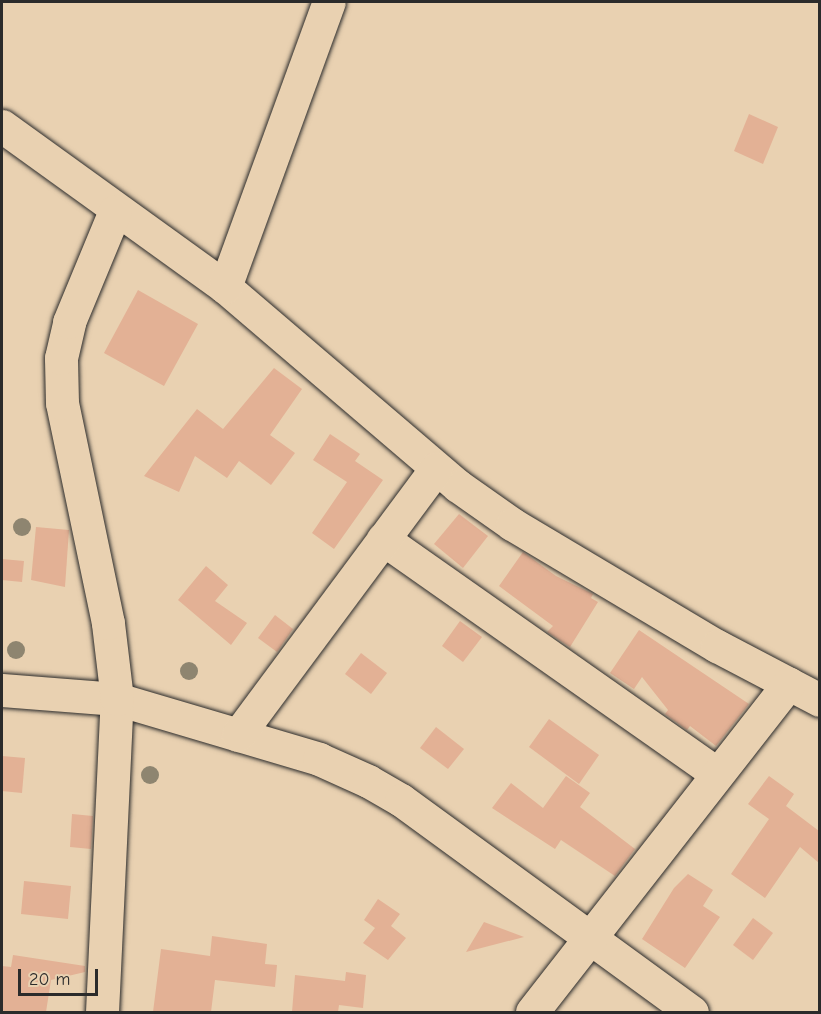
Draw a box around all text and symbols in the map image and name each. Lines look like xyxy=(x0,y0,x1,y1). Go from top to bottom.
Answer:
scale bar xyxy=(21,957,100,995)
text: 20 m xyxy=(29,969,70,990)

